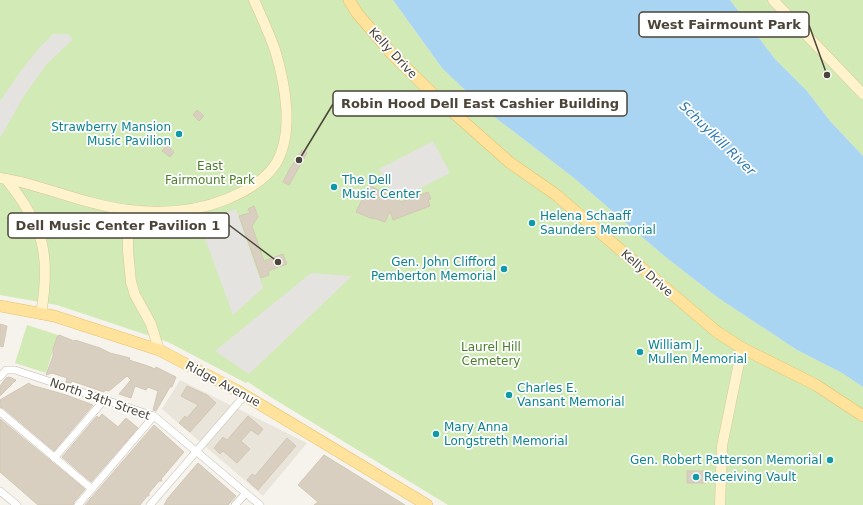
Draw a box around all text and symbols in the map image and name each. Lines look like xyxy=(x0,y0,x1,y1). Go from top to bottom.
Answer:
callout: West Fairmount Park xyxy=(639,12,809,37)
text: West Fairmount Park xyxy=(647,17,801,32)
street label: Kelly Drive xyxy=(366,25,420,81)
callout: Robin Hood Dell East Cashier Building xyxy=(333,91,627,116)
text: Robin Hood Dell East Cashier Building xyxy=(341,96,619,111)
water label: Schuylkill River xyxy=(677,98,760,179)
place label: Strawberry Mansion Music Pavilion xyxy=(51,120,171,148)
marker: Strawberry Mansion Music Pavilion xyxy=(174,129,184,139)
park label: East Fairmount Park xyxy=(165,159,255,187)
place label: The Dell Music Center xyxy=(341,173,420,201)
marker: The Dell Music Center xyxy=(329,182,339,192)
place label: Helena Schaaff Saunders Memorial xyxy=(540,209,656,237)
callout: Dell Music Center Pavilion 1 xyxy=(8,213,229,238)
text: Dell Music Center Pavilion 1 xyxy=(16,218,220,233)
marker: Helena Schaaff Saunders Memorial xyxy=(527,218,537,228)
street label: Kelly Drive xyxy=(618,247,676,299)
place label: Gen. John Clifford Pemberton Memorial xyxy=(371,255,496,283)
marker: Gen. John Clifford Pemberton Memorial xyxy=(499,264,509,274)
place label: William J. Mullen Memorial xyxy=(648,338,747,366)
park label: Laurel Hill Cemetery xyxy=(461,340,521,368)
marker: William J. Mullen Memorial xyxy=(635,347,645,357)
street label: Ridge Avenue xyxy=(183,358,263,410)
street label: North 34th Street xyxy=(48,375,152,423)
place label: Charles E. Vansant Memorial xyxy=(517,381,625,409)
marker: Charles E. Vansant Memorial xyxy=(504,390,514,400)
place label: Mary Anna Longstreth Memorial xyxy=(444,420,568,448)
marker: Mary Anna Longstreth Memorial xyxy=(431,429,441,439)
place label: Gen. Robert Patterson Memorial xyxy=(630,453,822,467)
marker: Gen. Robert Patterson Memorial xyxy=(825,455,835,465)
place label: Receiving Vault xyxy=(704,470,797,484)
marker: Receiving Vault xyxy=(691,472,701,482)

